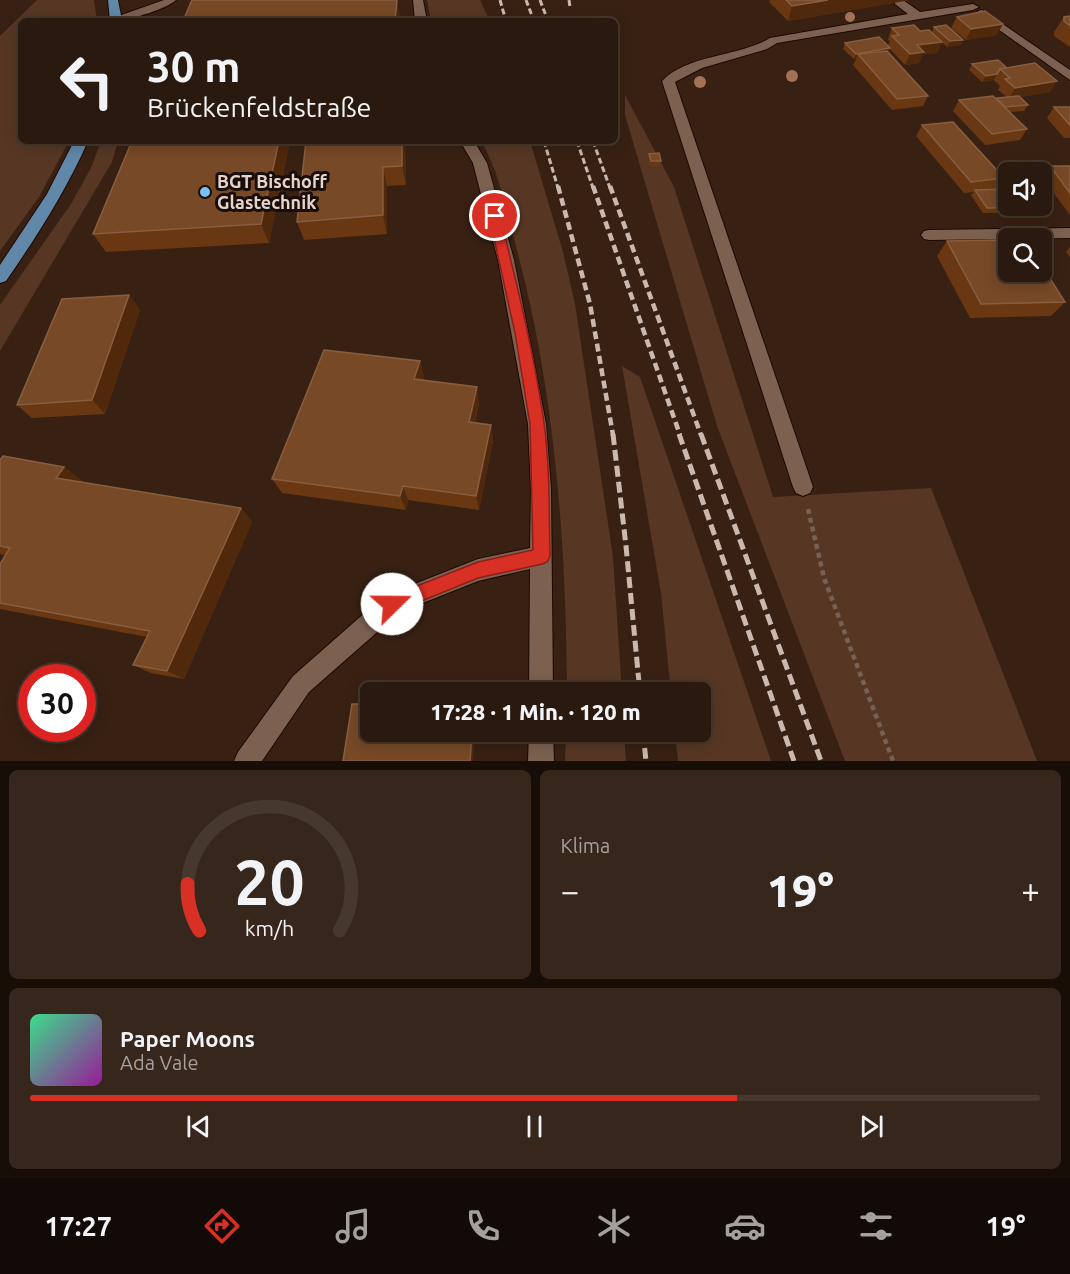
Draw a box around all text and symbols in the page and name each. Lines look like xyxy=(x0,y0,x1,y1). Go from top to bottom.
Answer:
icon: left xyxy=(48,42,126,120)
text: 30 m xyxy=(147,43,241,90)
text: Brückenfeldstraße xyxy=(147,92,371,122)
map controls xyxy=(998,162,1052,282)
button: sound xyxy=(998,162,1052,216)
place label: BGT Bischoff Glastechnik xyxy=(217,171,327,212)
marker: BGT Bischoff Glastechnik xyxy=(198,185,212,199)
pin xyxy=(469,190,520,241)
icon: arrive xyxy=(478,199,511,232)
button: search xyxy=(998,228,1052,282)
position arrow xyxy=(360,572,424,636)
speed limit sign: 30 xyxy=(18,664,96,742)
text: 17:28 · 1 Min. · 120 m xyxy=(430,699,641,724)
text: Klima xyxy=(561,834,610,857)
text: 20 xyxy=(235,847,305,917)
text: 19° xyxy=(767,865,834,916)
text: − xyxy=(561,872,579,909)
text: + xyxy=(1021,872,1040,909)
text: km/h xyxy=(245,917,294,941)
text: Paper Moons xyxy=(120,1026,255,1051)
text: Ada Vale xyxy=(120,1051,198,1074)
icon: previous xyxy=(182,1110,215,1143)
icon: pause xyxy=(518,1110,551,1143)
icon: next xyxy=(855,1110,888,1143)
icon: directions xyxy=(201,1205,243,1247)
icon: music xyxy=(332,1205,374,1247)
icon: phone xyxy=(462,1205,504,1247)
icon: climate xyxy=(593,1205,635,1247)
icon: car xyxy=(724,1205,766,1247)
icon: filters xyxy=(855,1205,897,1247)
text: 17:27 xyxy=(44,1211,112,1241)
text: 19° xyxy=(986,1211,1026,1241)

